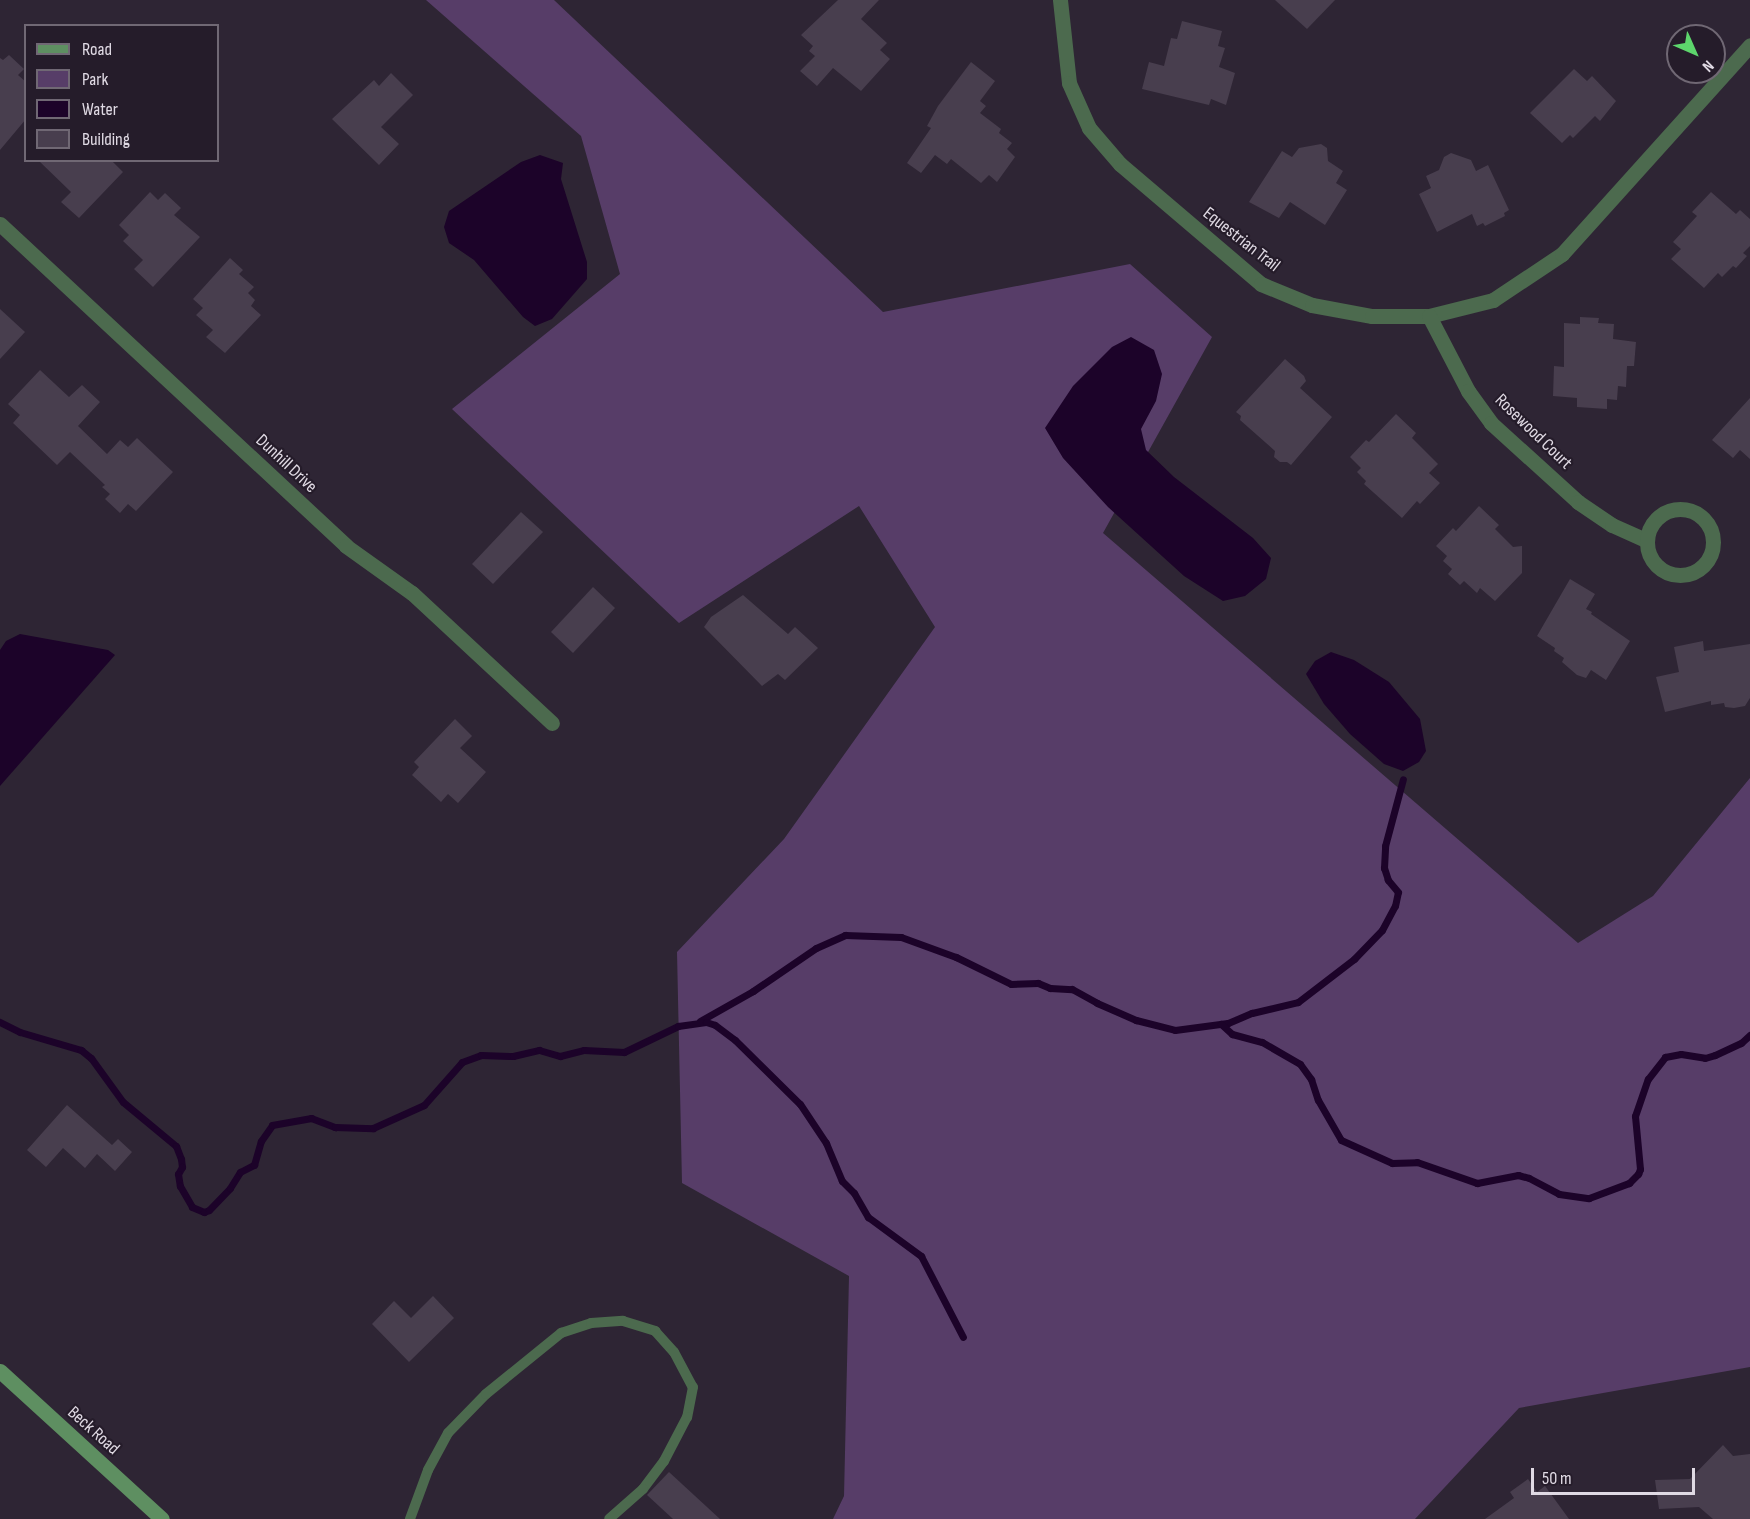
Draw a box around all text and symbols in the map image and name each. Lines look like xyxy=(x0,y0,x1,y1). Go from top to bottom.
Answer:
legend xyxy=(24,24,219,162)
north arrow xyxy=(1666,24,1726,84)
text: Road xyxy=(82,39,112,60)
text: N xyxy=(1698,56,1717,75)
text: Park xyxy=(82,69,108,90)
text: Water xyxy=(82,99,118,120)
text: Building xyxy=(82,129,130,150)
street label: Equestrian Trail xyxy=(1198,203,1284,277)
street label: Rosewood Court xyxy=(1490,390,1576,474)
street label: Dunhill Drive xyxy=(251,430,321,498)
street label: Beck Road xyxy=(63,1402,123,1460)
scale bar xyxy=(1534,1456,1698,1494)
text: 50 m xyxy=(1542,1468,1572,1489)

